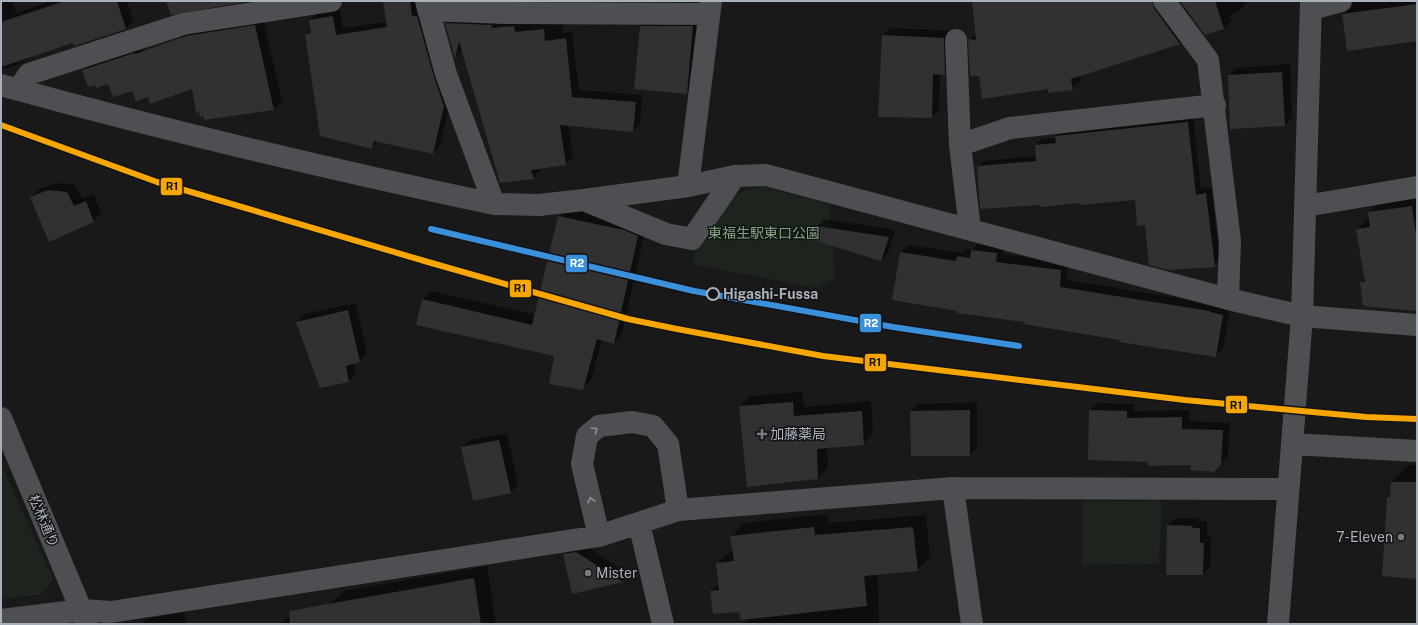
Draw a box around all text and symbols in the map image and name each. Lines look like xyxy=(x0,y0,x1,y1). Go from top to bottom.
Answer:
line badge: R1 xyxy=(160,177,183,196)
text: R1 xyxy=(166,180,178,192)
park label: 東福生駅東口公園 xyxy=(708,225,820,241)
line badge: R2 xyxy=(565,254,588,273)
text: R2 xyxy=(570,257,584,269)
line badge: R1 xyxy=(509,279,532,298)
text: R1 xyxy=(514,282,526,294)
place label: Higashi-Fussa xyxy=(723,286,818,302)
marker: Higashi-Fussa xyxy=(706,287,720,301)
line badge: R2 xyxy=(859,313,882,333)
text: R2 xyxy=(864,317,878,329)
line badge: R1 xyxy=(864,353,887,372)
text: R1 xyxy=(869,356,881,368)
line badge: R1 xyxy=(1225,395,1248,414)
text: R1 xyxy=(1230,399,1242,411)
place label: 加藤薬局 xyxy=(770,426,826,442)
one-way arrow xyxy=(591,427,598,434)
marker: 加藤薬局 xyxy=(757,429,767,439)
street label: 松林通り xyxy=(26,492,62,550)
one-way arrow xyxy=(587,497,595,503)
place label: 7-Eleven xyxy=(1336,529,1393,545)
marker: 7-Eleven xyxy=(1396,532,1406,542)
place label: Mister xyxy=(596,565,637,581)
marker: Mister xyxy=(583,568,593,578)

